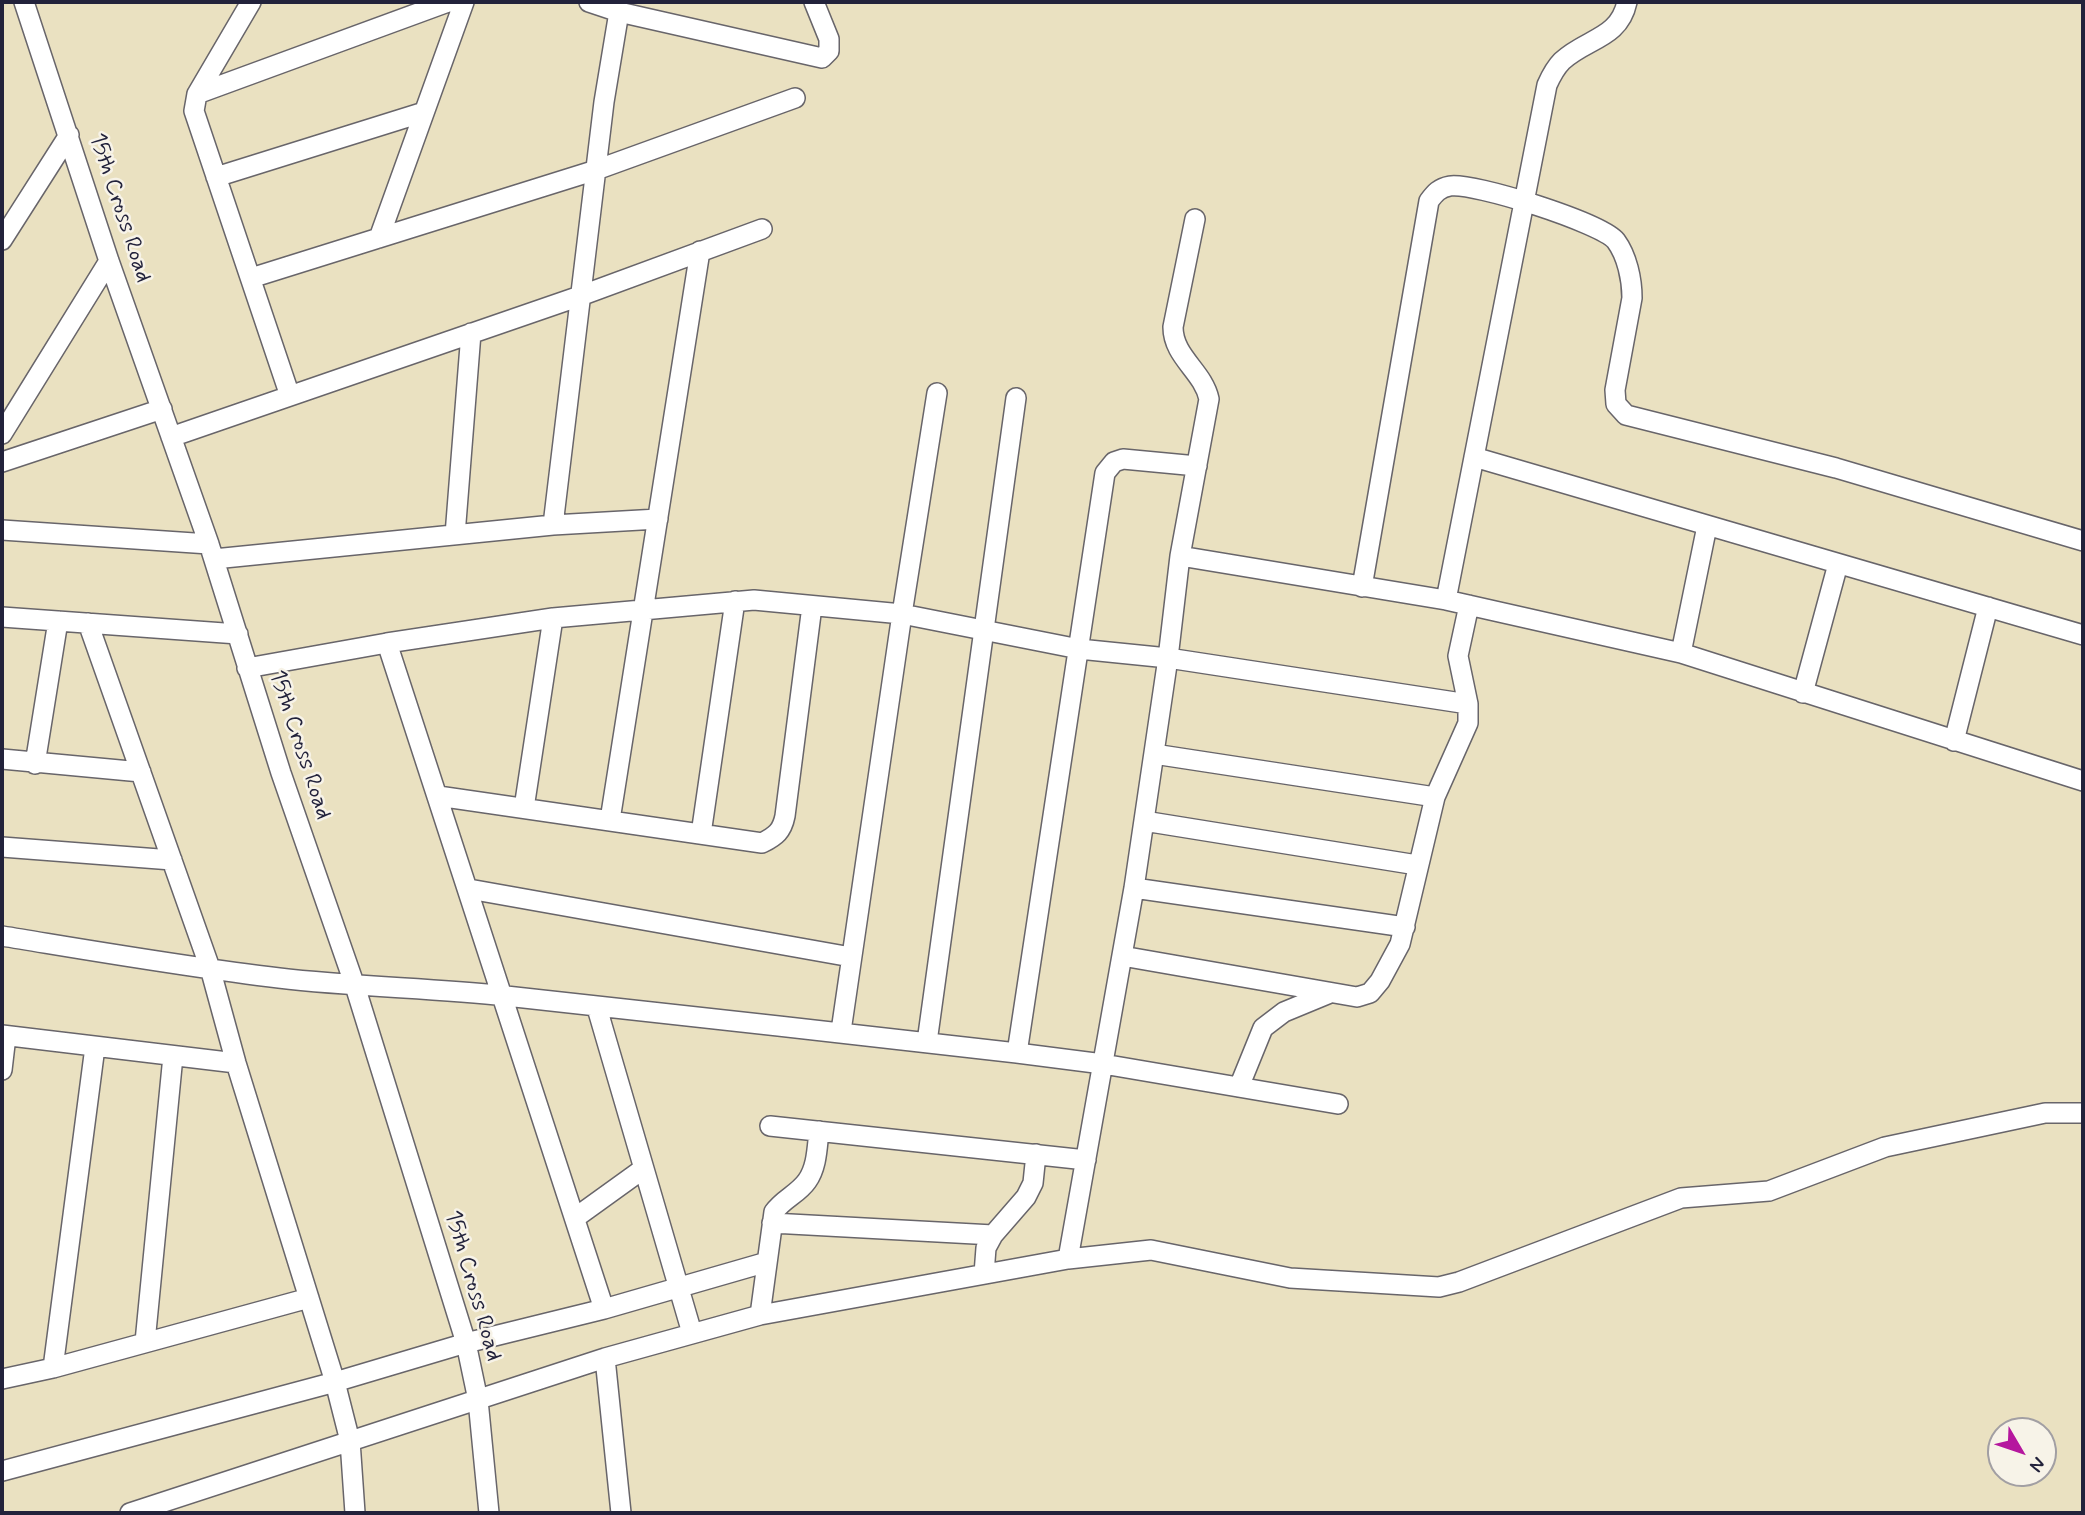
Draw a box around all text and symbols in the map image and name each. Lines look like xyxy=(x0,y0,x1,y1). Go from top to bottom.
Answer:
street label: 15th Cross Road xyxy=(82,130,156,286)
street label: 15th Cross Road xyxy=(262,667,336,823)
street label: 15th Cross Road xyxy=(437,1207,507,1365)
north arrow xyxy=(1987,1417,2057,1487)
text: N xyxy=(2023,1451,2051,1477)

